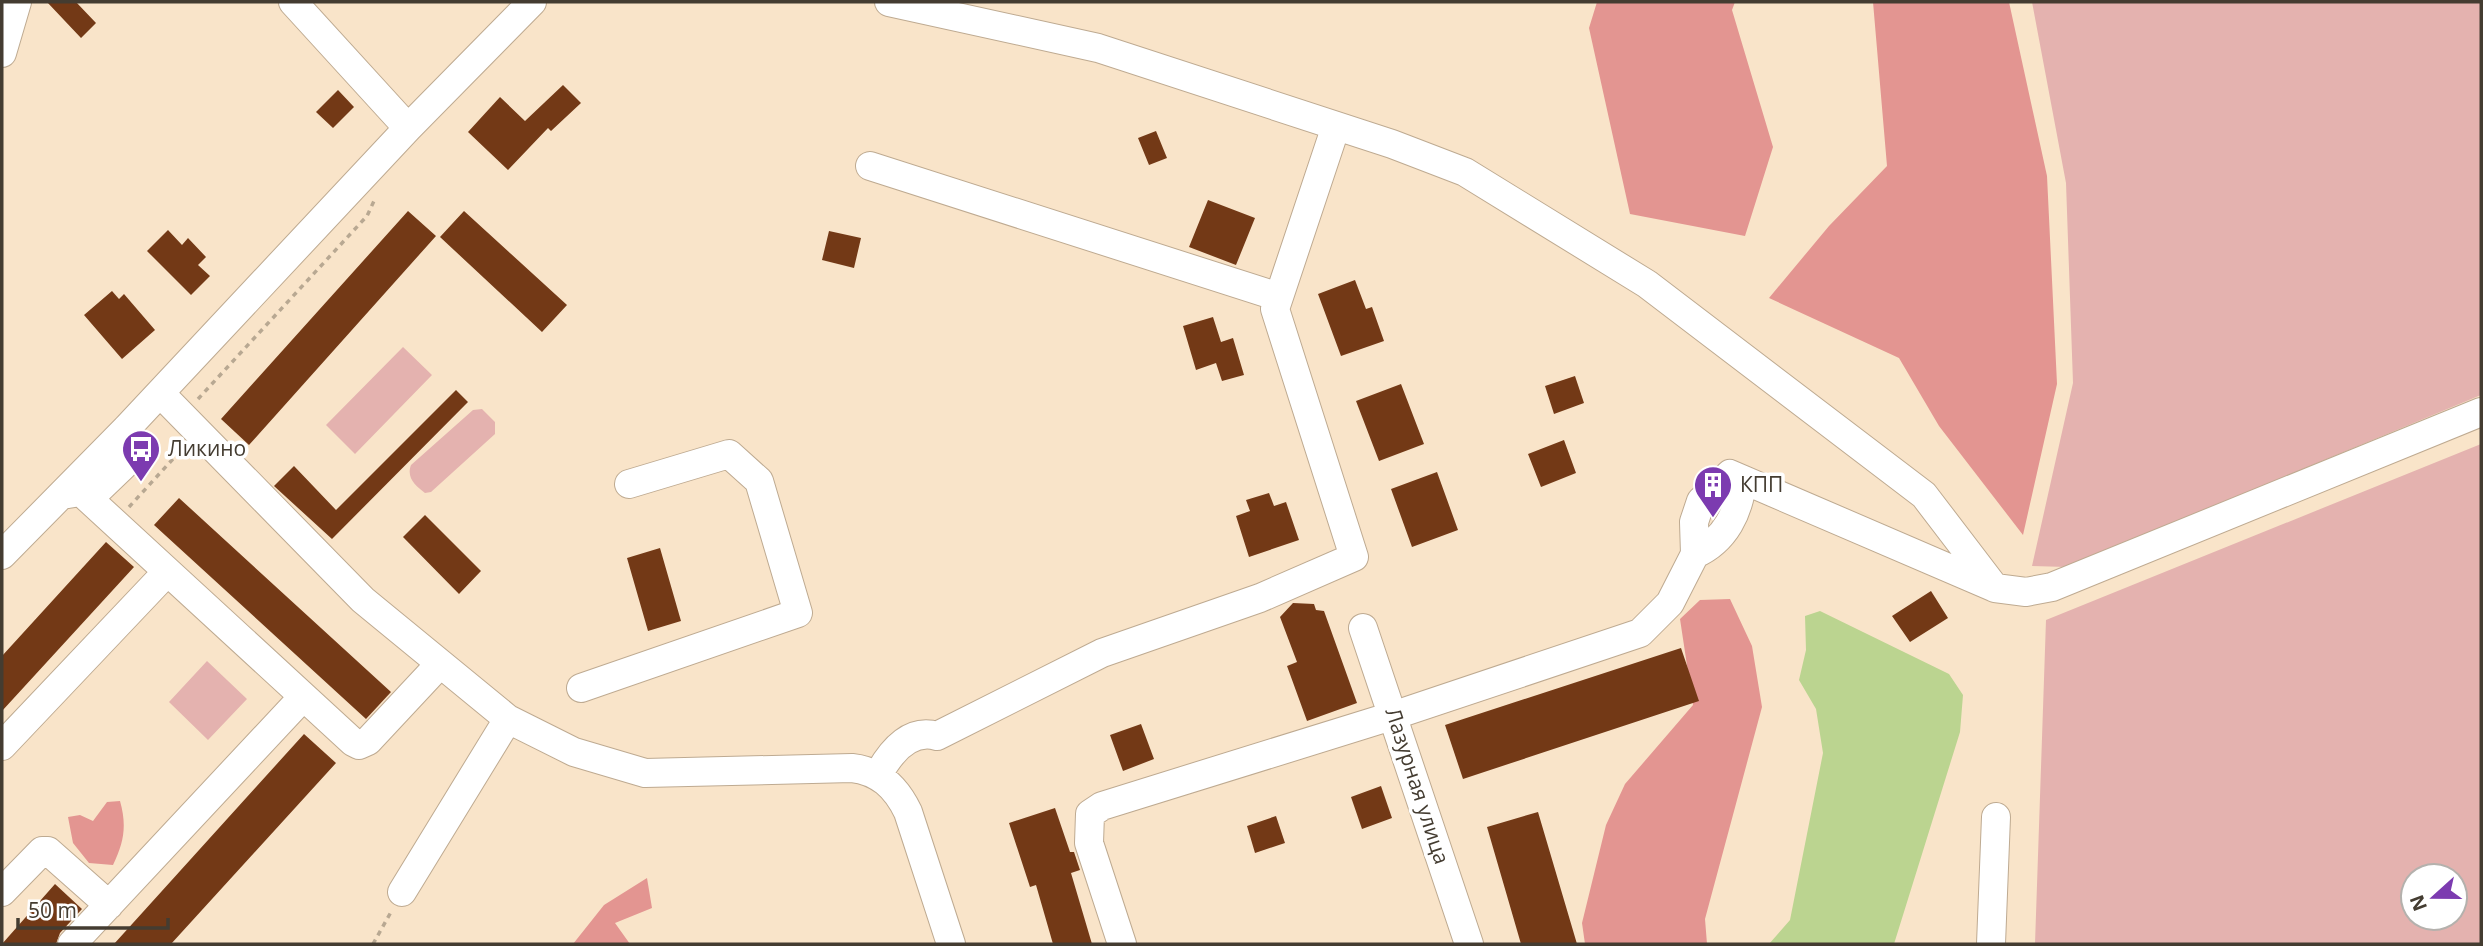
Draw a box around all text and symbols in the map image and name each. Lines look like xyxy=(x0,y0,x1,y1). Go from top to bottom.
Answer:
bus stop icon: Ликино xyxy=(120,428,162,483)
place label: Ликино xyxy=(168,434,246,462)
building icon: КПП xyxy=(1692,464,1734,519)
place label: КПП xyxy=(1740,470,1783,498)
street label: Лазурная улица xyxy=(1379,704,1456,867)
north arrow xyxy=(2399,862,2469,932)
scale bar xyxy=(18,886,168,930)
text: N xyxy=(2403,891,2433,915)
text: 50 m xyxy=(28,896,77,924)

